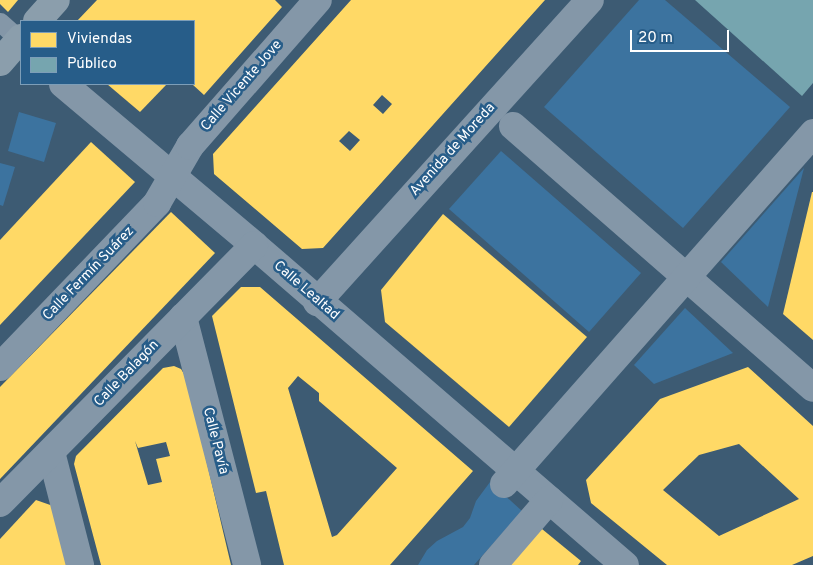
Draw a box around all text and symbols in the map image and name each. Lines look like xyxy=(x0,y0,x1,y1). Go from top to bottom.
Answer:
legend xyxy=(20,20,195,85)
scale bar xyxy=(633,20,732,52)
text: 20 m xyxy=(638,29,673,48)
text: Viviendas xyxy=(67,30,132,49)
street label: Calle Vicente Jove xyxy=(198,37,286,135)
text: Público xyxy=(67,55,117,74)
street label: Avenida de Moreda xyxy=(407,100,499,200)
street label: Calle Fermín Suárez xyxy=(40,224,138,324)
street label: Calle Lealtad xyxy=(270,258,342,324)
street label: Calle Balagón xyxy=(91,337,163,411)
street label: Calle Pavía xyxy=(199,406,231,476)

